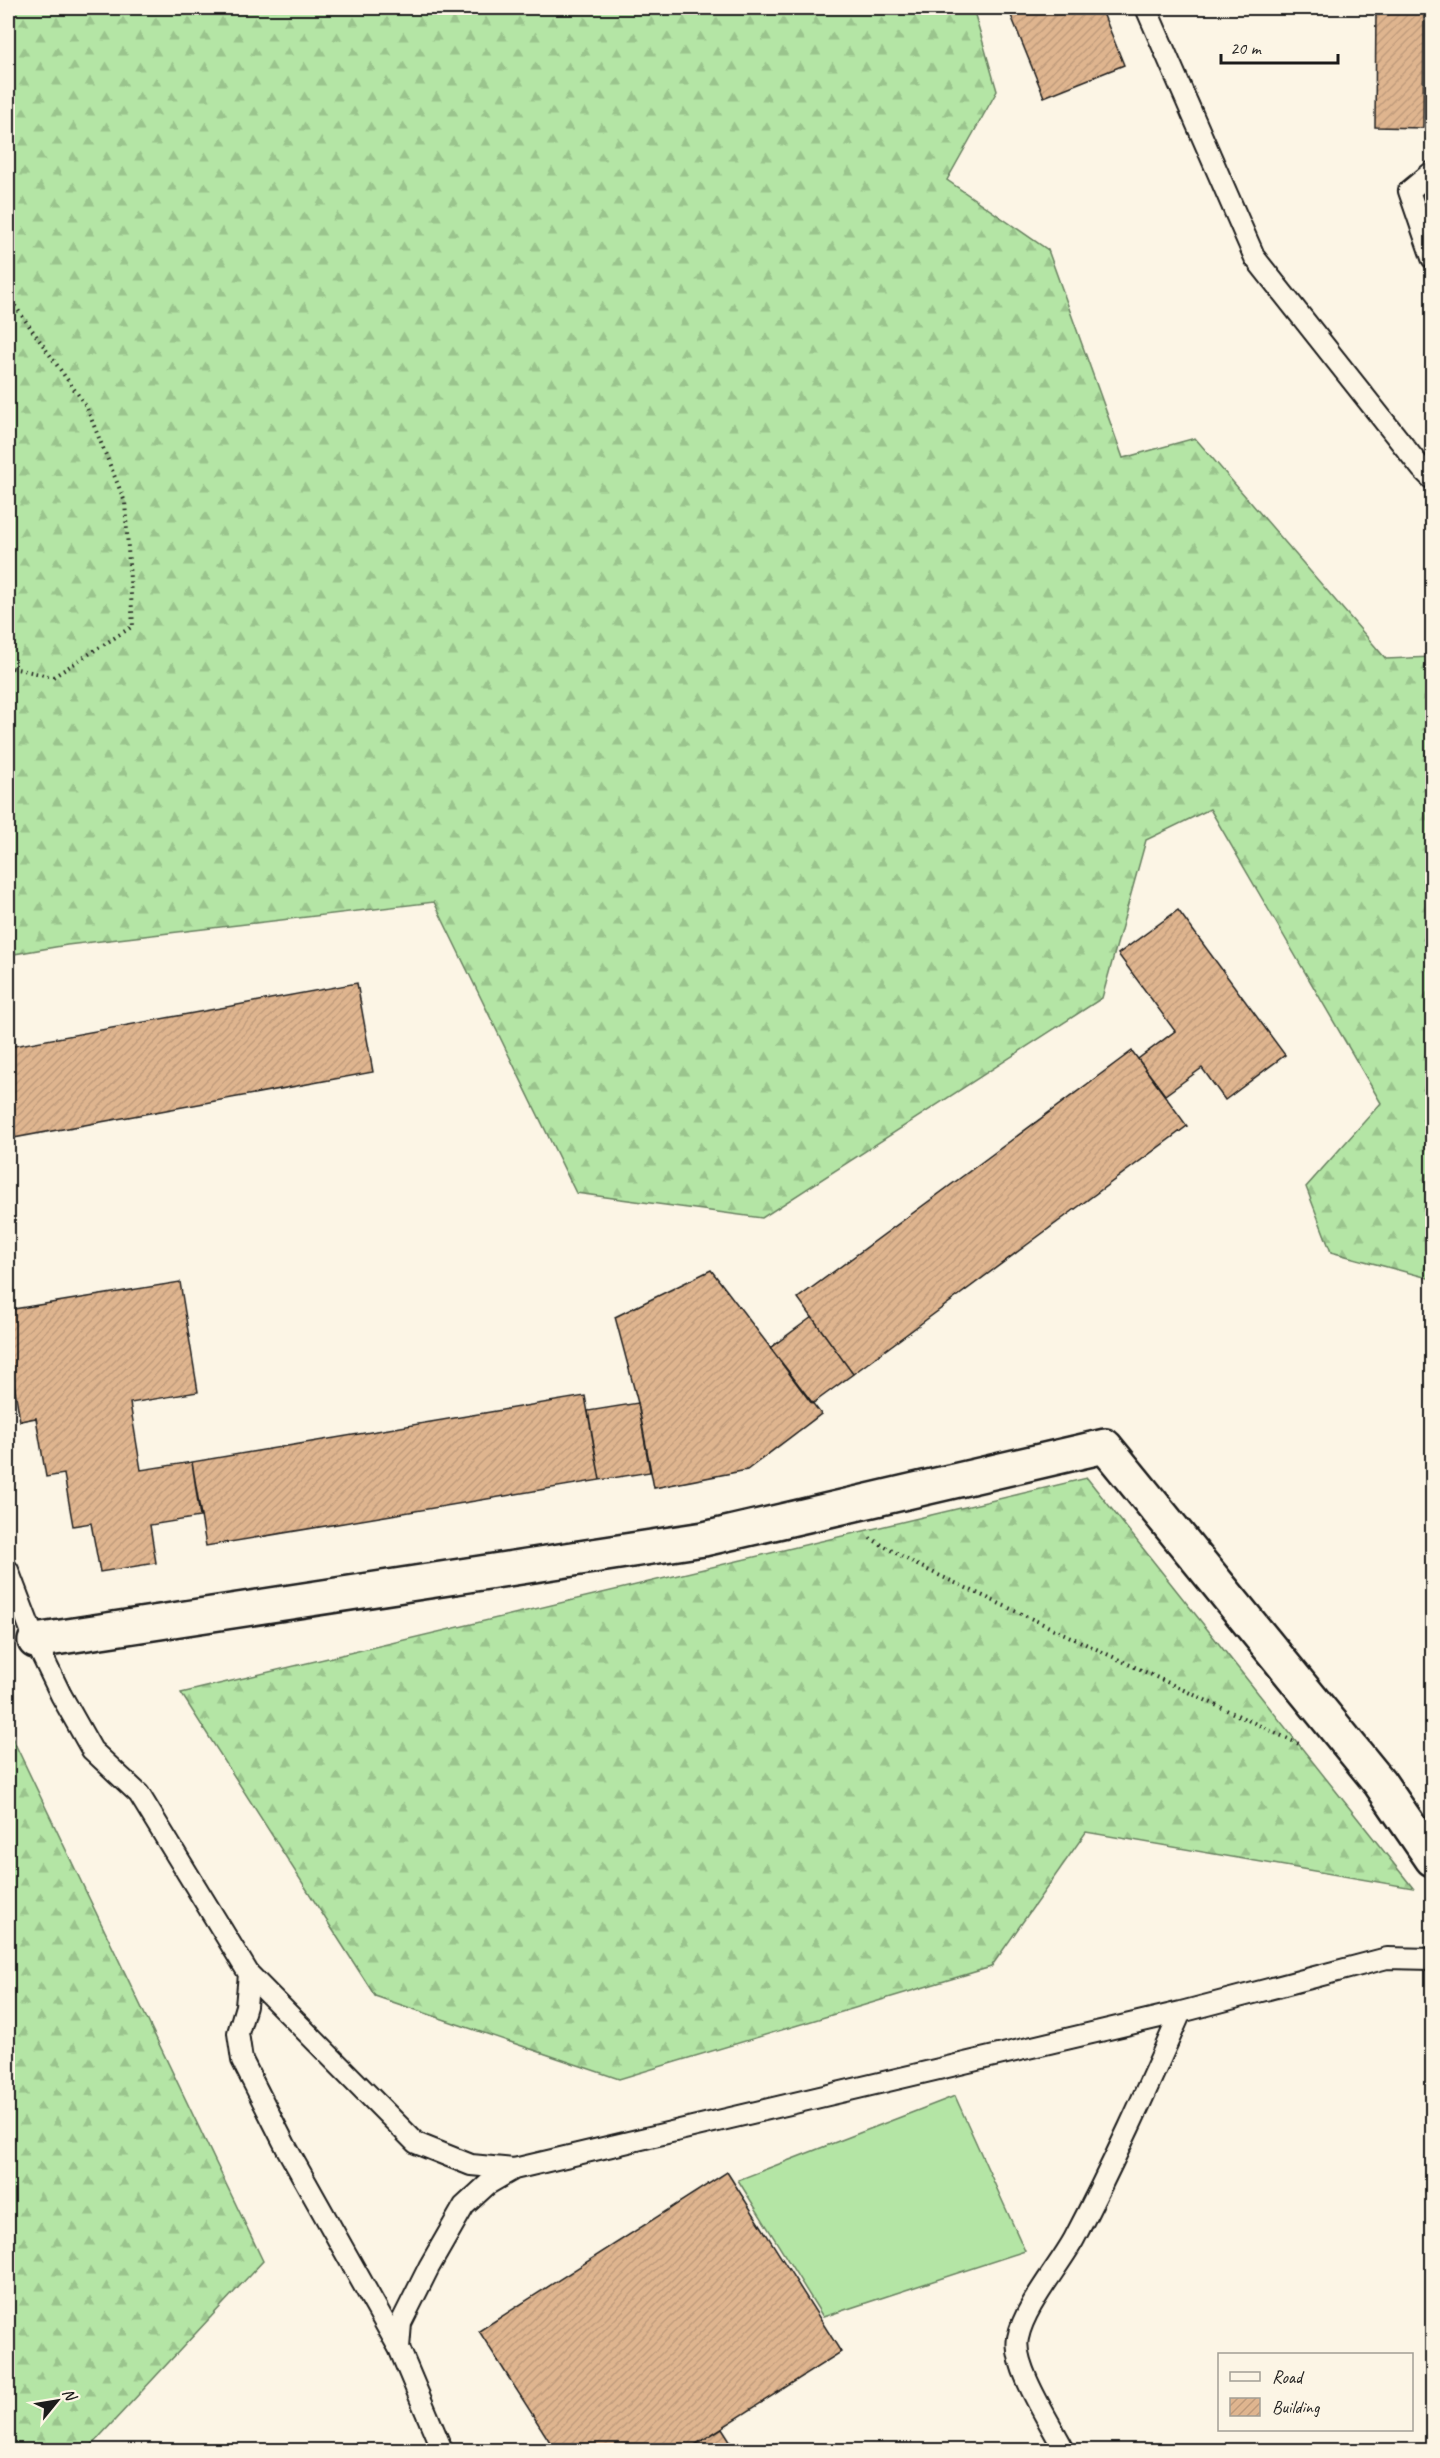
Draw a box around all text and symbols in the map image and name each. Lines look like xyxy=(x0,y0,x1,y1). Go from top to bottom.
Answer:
scale bar xyxy=(1221,27,1338,65)
text: 20 m xyxy=(1230,37,1263,59)
legend xyxy=(1218,2353,1413,2431)
text: Road xyxy=(1272,2366,1305,2388)
north arrow xyxy=(27,2371,87,2431)
text: N xyxy=(58,2385,82,2406)
text: Building xyxy=(1272,2396,1321,2418)

